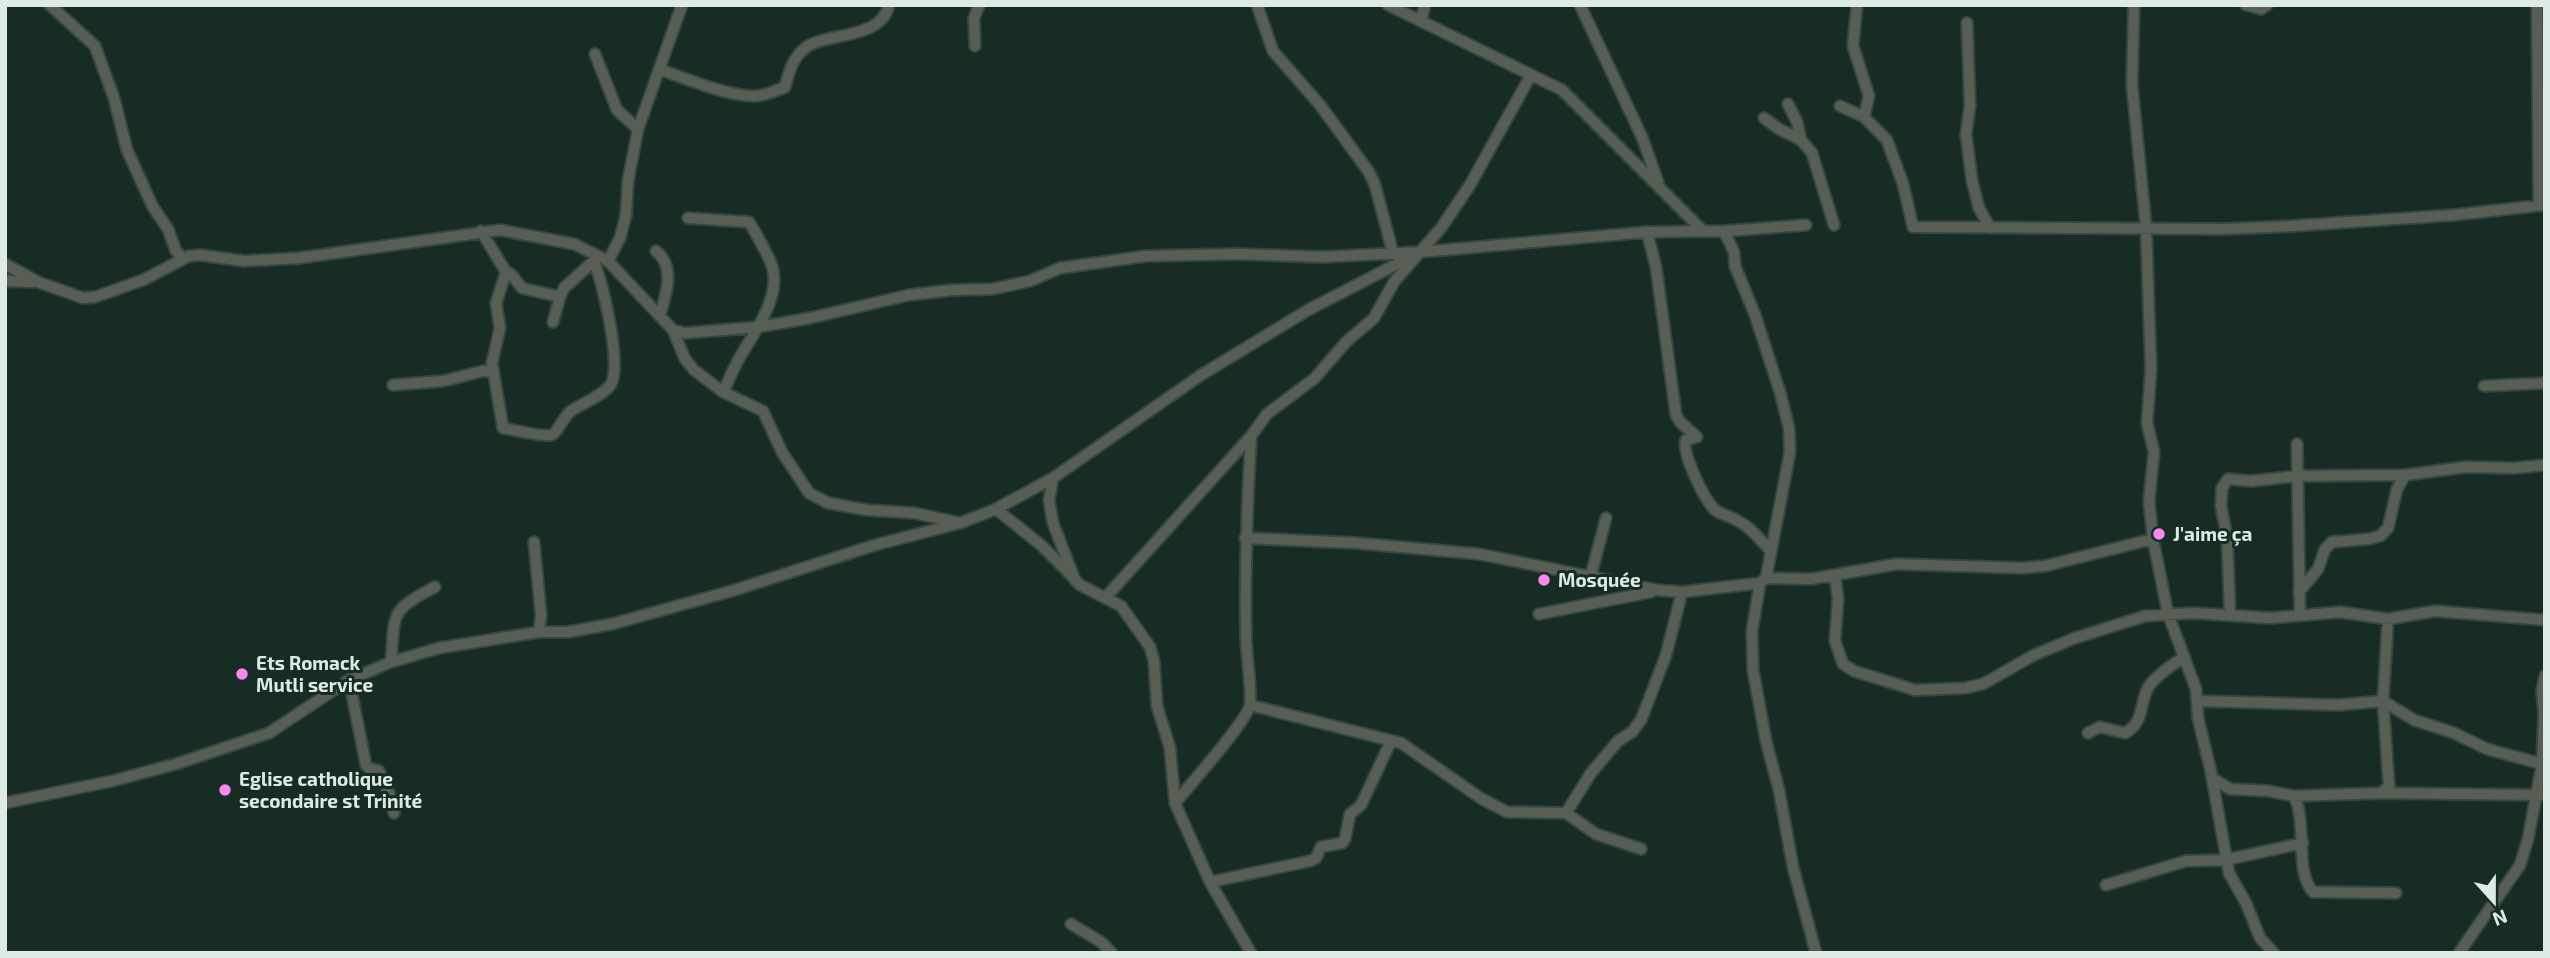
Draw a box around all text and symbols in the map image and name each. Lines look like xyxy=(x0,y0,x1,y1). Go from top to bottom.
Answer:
place label: J'aime ça xyxy=(2173,522,2252,546)
marker: J'aime ça xyxy=(2151,526,2167,542)
place label: Mosquée xyxy=(1558,568,1641,591)
marker: Mosquée xyxy=(1536,572,1552,588)
place label: Ets Romack Mutli service xyxy=(256,651,373,696)
marker: Ets Romack Mutli service xyxy=(234,666,250,682)
place label: Eglise catholique secondaire st Trinité xyxy=(239,767,423,812)
marker: Eglise catholique secondaire st Trinité xyxy=(217,782,233,798)
north arrow xyxy=(2459,867,2529,937)
text: N xyxy=(2490,905,2511,932)

